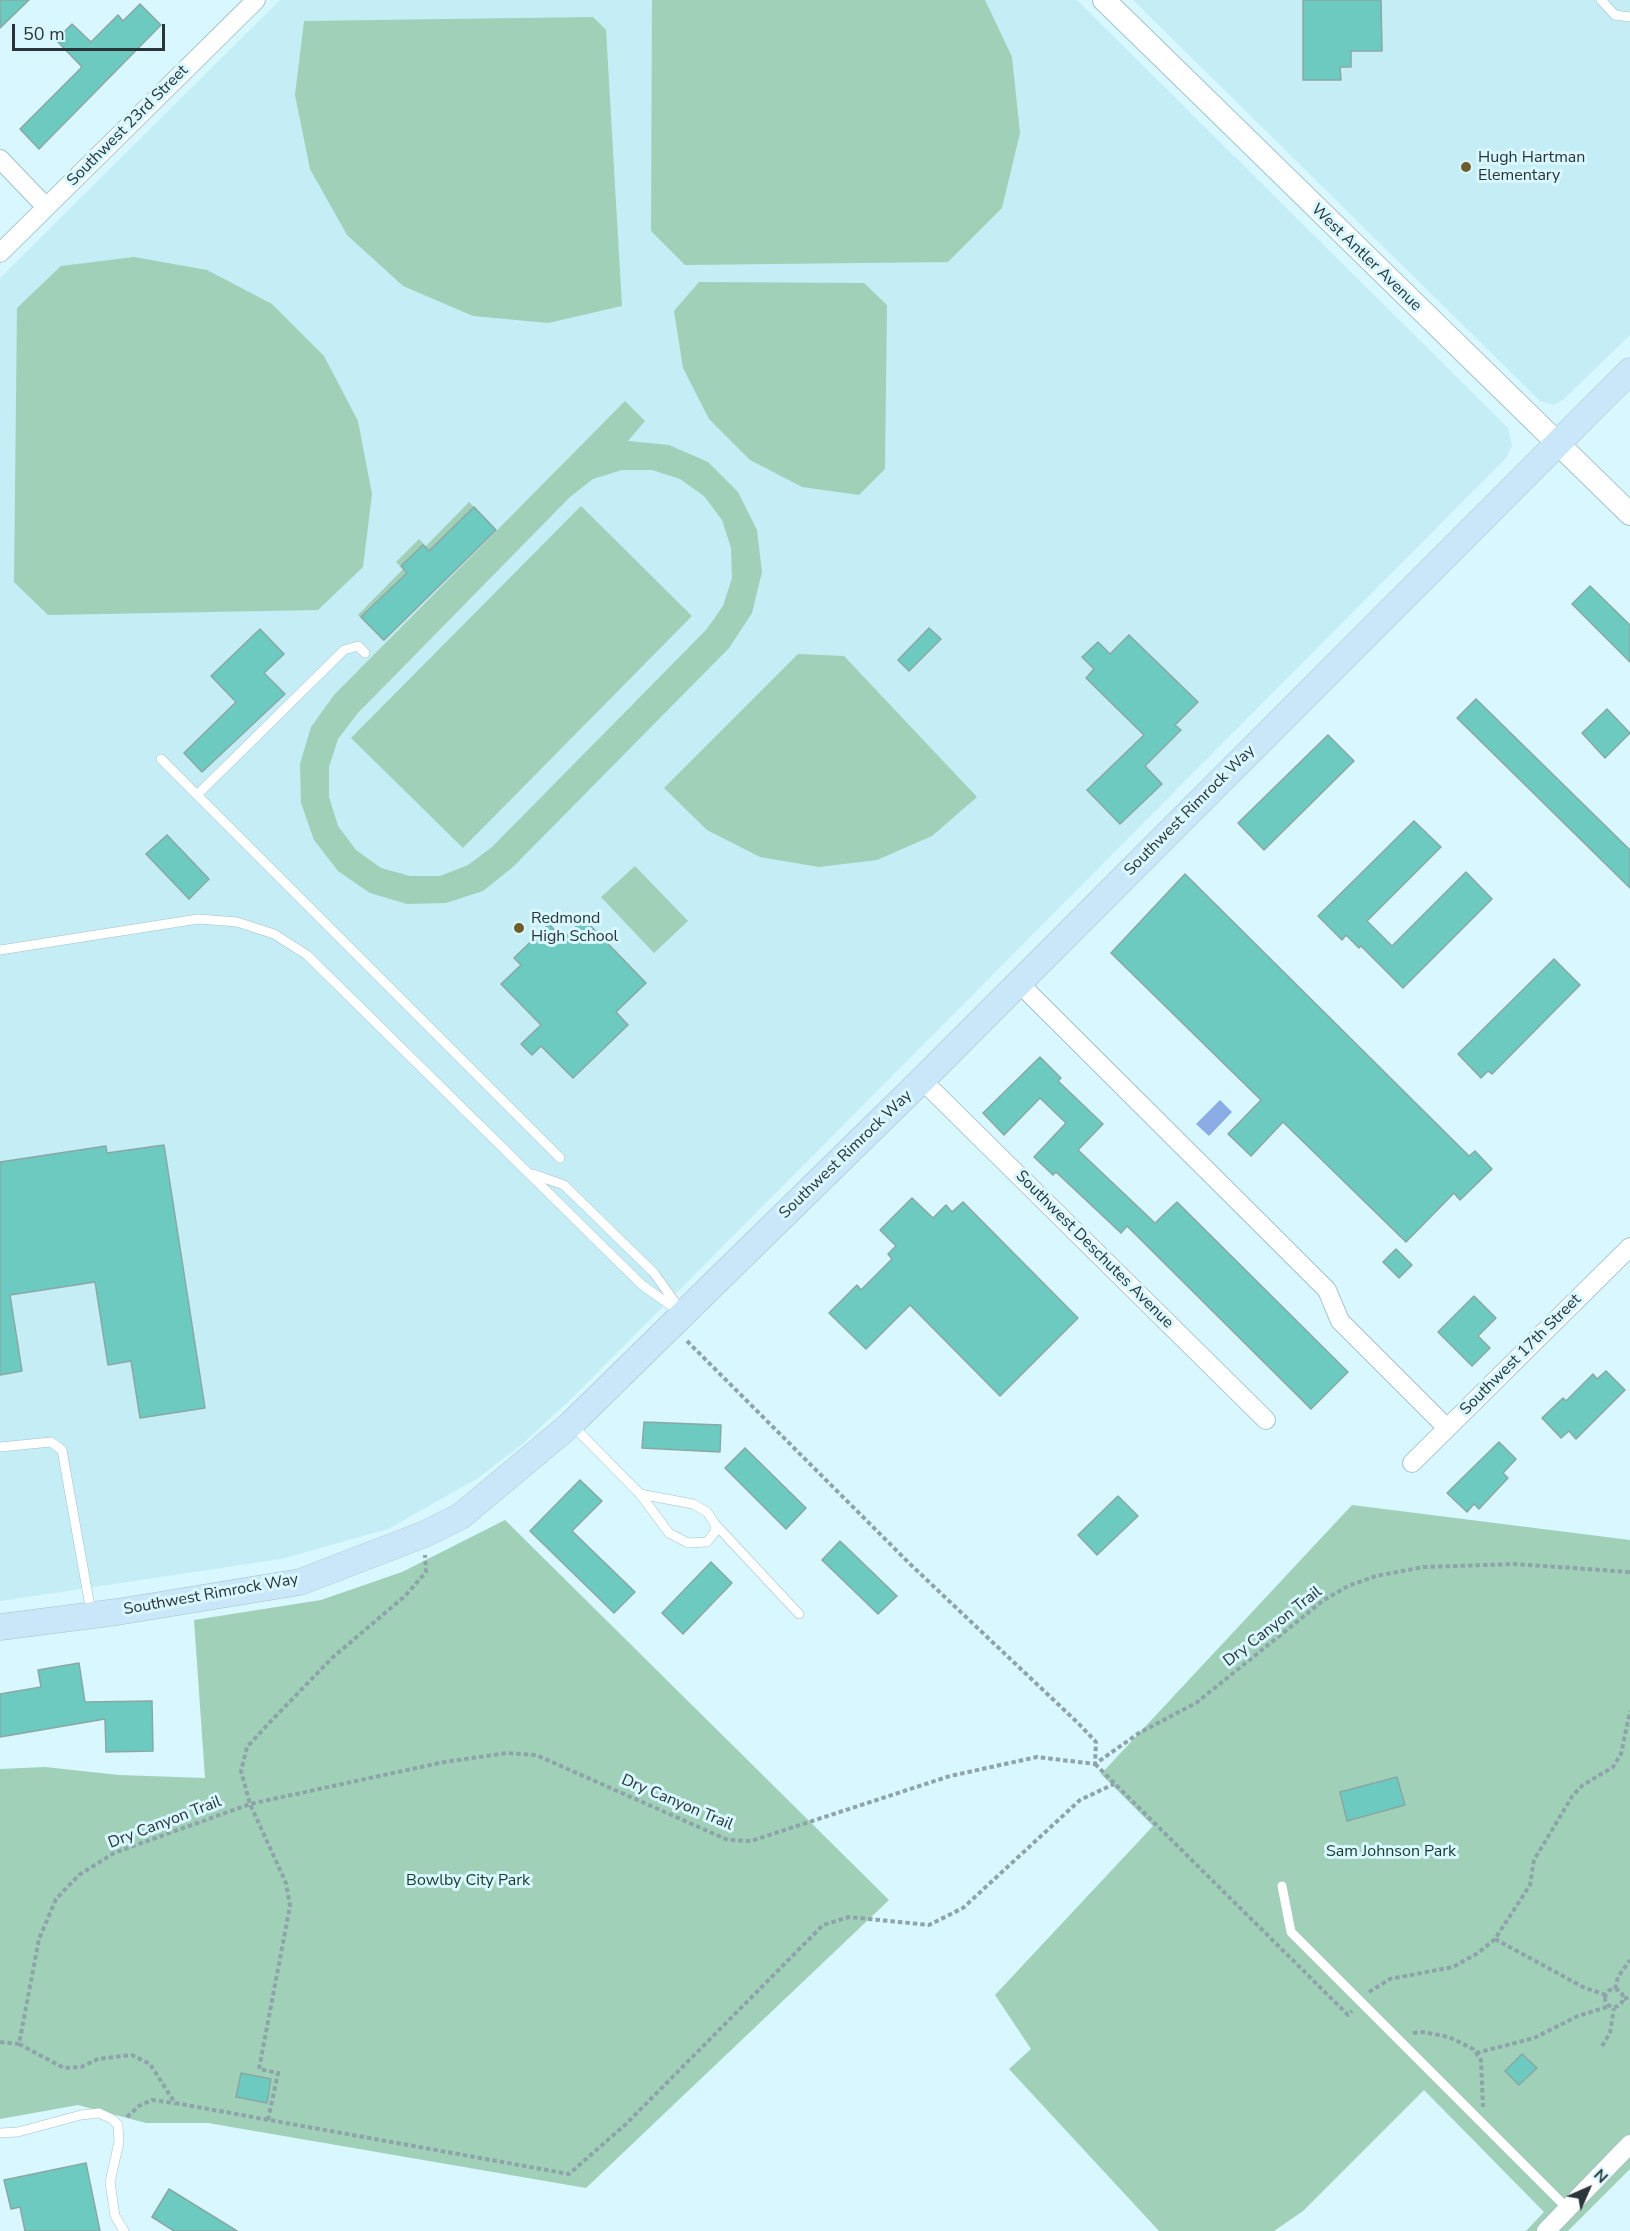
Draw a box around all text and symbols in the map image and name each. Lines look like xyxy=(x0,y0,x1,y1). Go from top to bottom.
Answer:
scale bar xyxy=(15,12,168,50)
text: 50 m xyxy=(23,22,65,46)
street label: Southwest 23rd Street xyxy=(63,61,193,191)
place label: Hugh Hartman Elementary xyxy=(1478,148,1585,186)
marker: Hugh Hartman Elementary xyxy=(1459,160,1473,174)
street label: West Antler Avenue xyxy=(1307,200,1425,316)
street label: Southwest Rimrock Way xyxy=(1121,742,1259,880)
place label: Redmond High School xyxy=(531,909,618,947)
marker: Redmond High School xyxy=(512,921,526,935)
street label: Southwest Rimrock Way xyxy=(776,1087,916,1223)
street label: Southwest Deschutes Avenue xyxy=(1011,1167,1177,1333)
street label: Southwest 17th Street xyxy=(1457,1291,1585,1419)
street label: Southwest Rimrock Way xyxy=(122,1570,300,1620)
street label: Dry Canyon Trail xyxy=(1220,1583,1326,1671)
street label: Dry Canyon Trail xyxy=(618,1771,736,1835)
street label: Dry Canyon Trail xyxy=(106,1793,224,1853)
park label: Sam Johnson Park xyxy=(1326,1842,1456,1862)
park label: Bowlby City Park xyxy=(406,1871,530,1891)
north arrow xyxy=(1558,2159,1618,2219)
text: N xyxy=(1589,2164,1613,2188)

